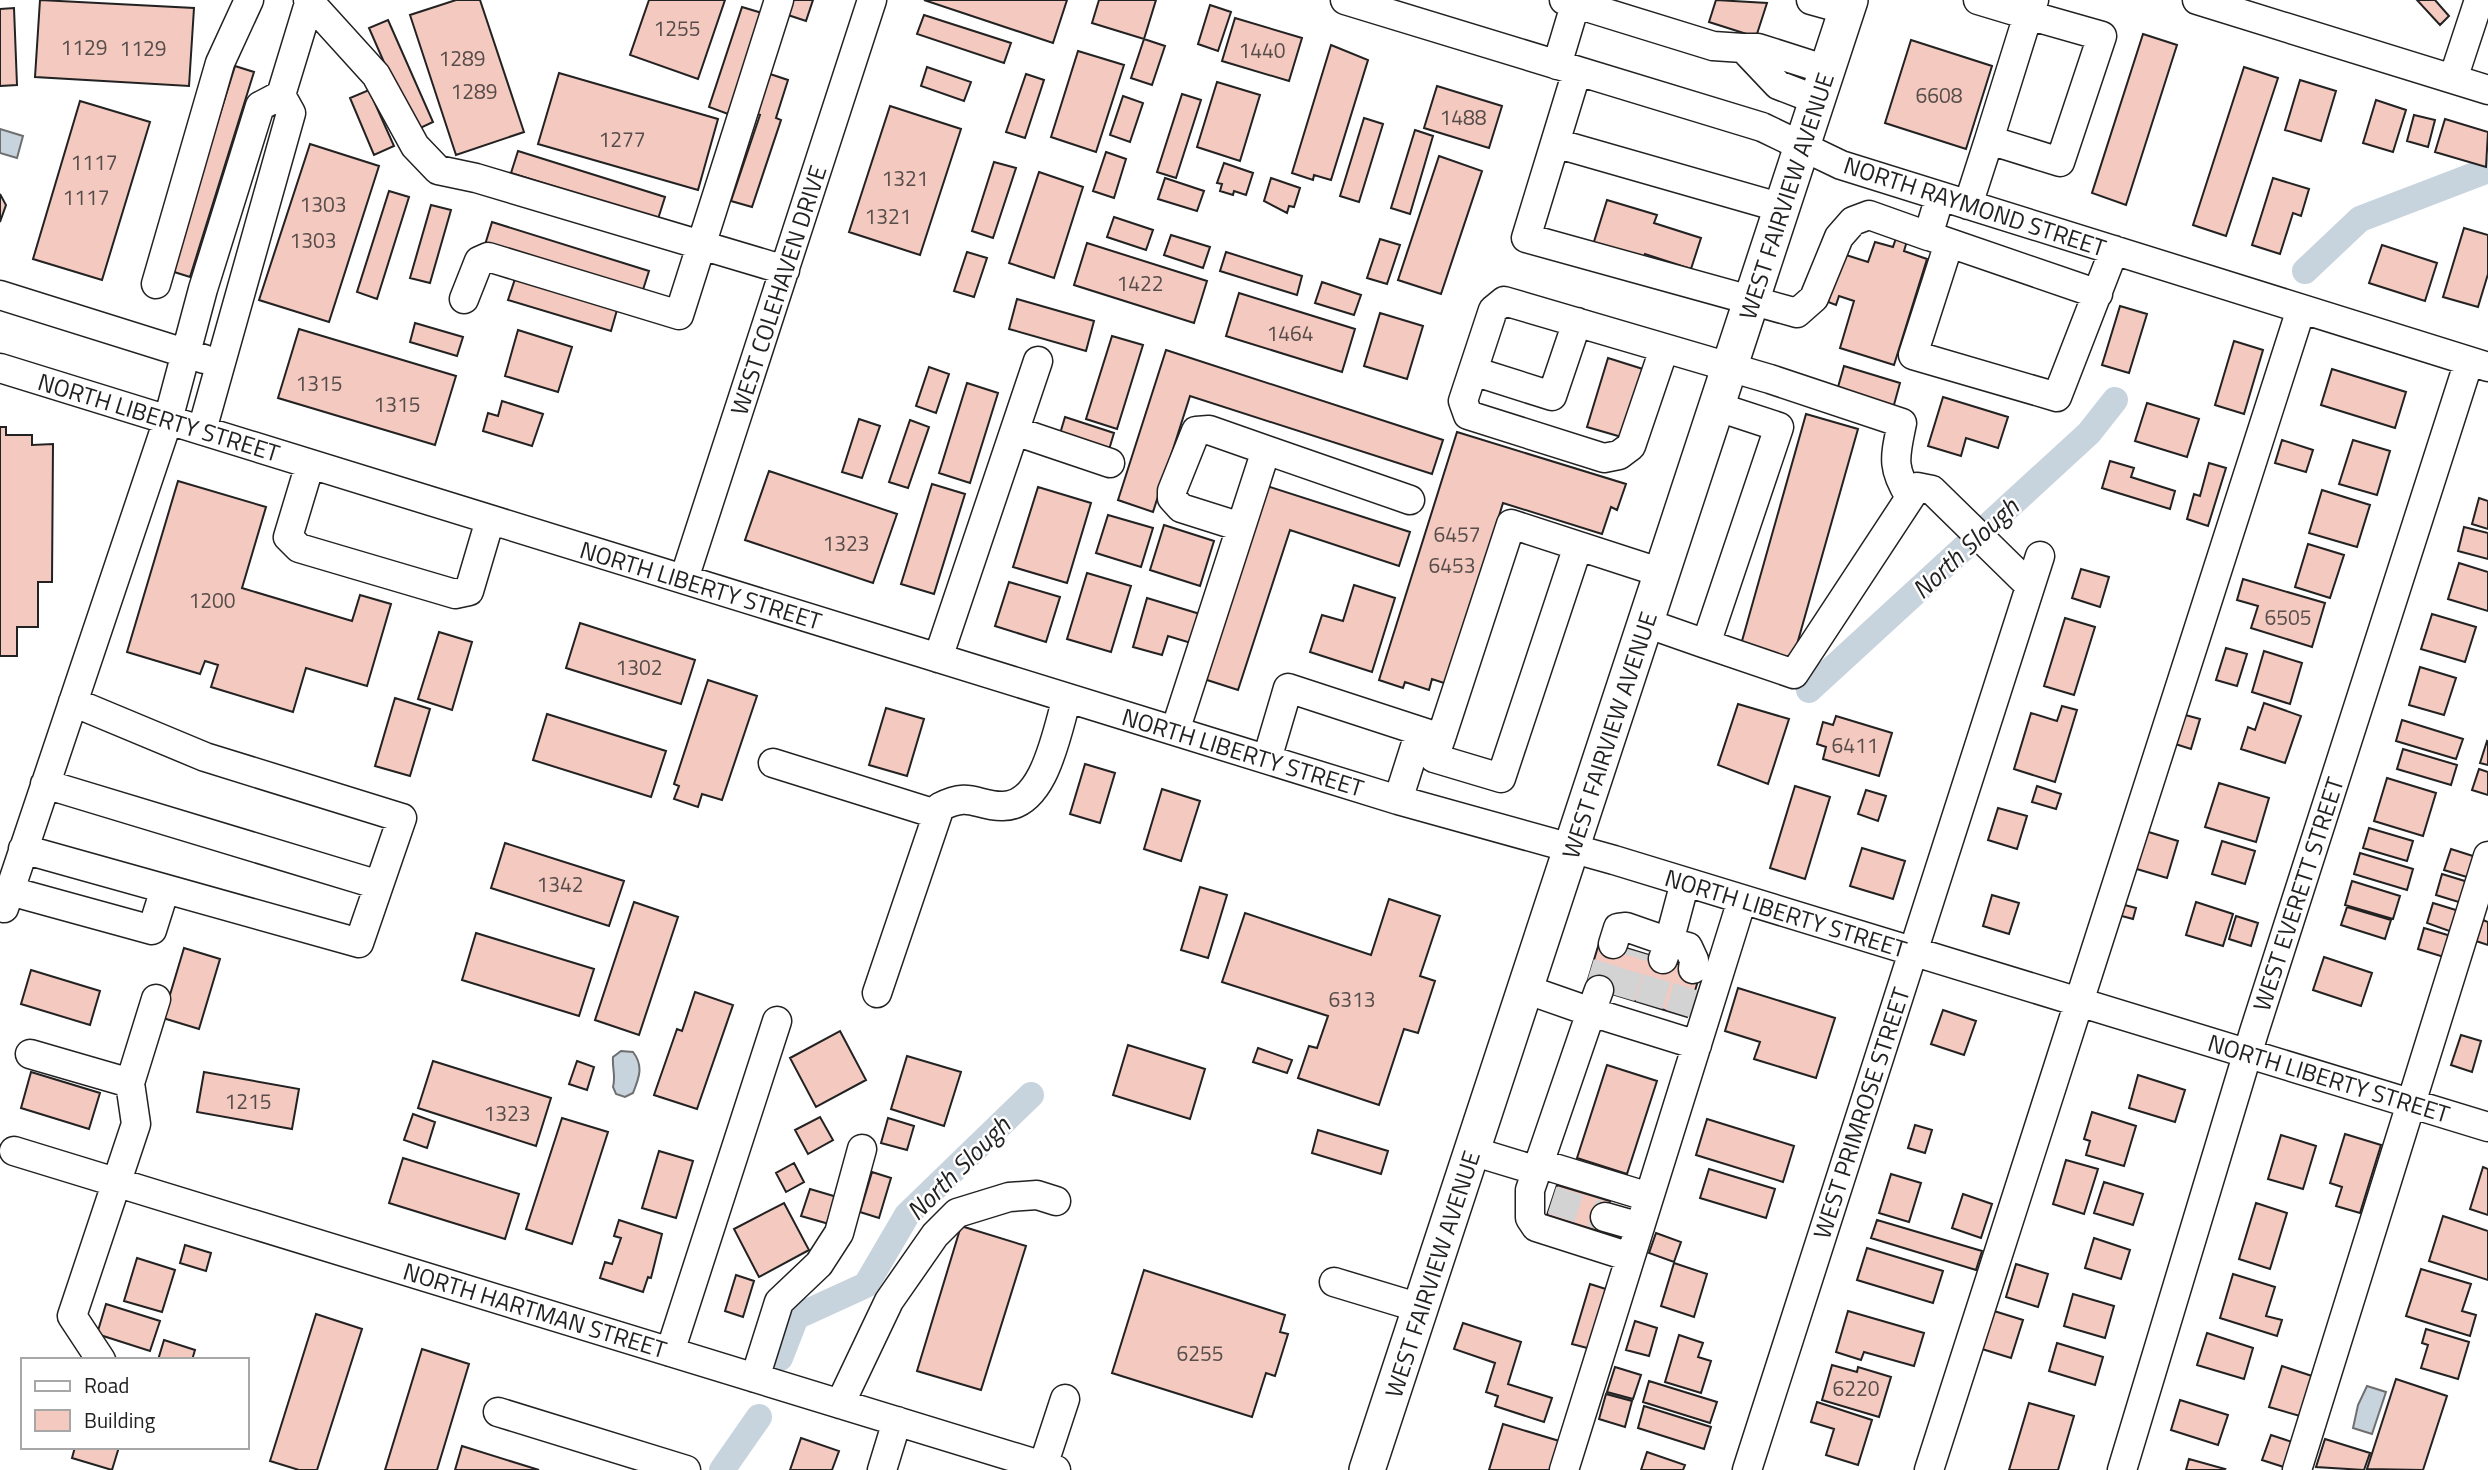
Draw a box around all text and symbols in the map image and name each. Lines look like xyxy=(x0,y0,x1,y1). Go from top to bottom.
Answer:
house number: 1255 xyxy=(653,12,701,44)
house number: 1129 xyxy=(60,31,108,63)
house number: 1129 xyxy=(119,32,167,64)
house number: 1440 xyxy=(1238,34,1286,66)
house number: 1289 xyxy=(438,42,486,74)
street label: WEST FAIRVIEW AVENUE xyxy=(1729,68,1843,324)
house number: 1289 xyxy=(450,75,498,107)
house number: 6608 xyxy=(1915,79,1963,111)
house number: 1488 xyxy=(1439,101,1487,133)
house number: 1277 xyxy=(598,123,646,155)
house number: 1117 xyxy=(70,146,118,178)
street label: NORTH RAYMOND STREET xyxy=(1839,147,2111,266)
street label: WEST COLEHAVEN DRIVE xyxy=(721,160,835,420)
house number: 1321 xyxy=(881,162,929,194)
house number: 1117 xyxy=(62,181,110,213)
house number: 1303 xyxy=(299,188,347,220)
house number: 1321 xyxy=(864,200,912,232)
house number: 1303 xyxy=(289,224,337,256)
house number: 1422 xyxy=(1116,267,1164,299)
house number: 1464 xyxy=(1266,317,1314,349)
street label: NORTH LIBERTY STREET xyxy=(34,363,285,471)
house number: 1315 xyxy=(295,367,343,399)
house number: 1315 xyxy=(373,388,421,420)
water label: North Slough xyxy=(1903,487,2028,608)
house number: 6457 xyxy=(1433,518,1481,550)
house number: 1323 xyxy=(822,527,870,559)
street label: NORTH LIBERTY STREET xyxy=(576,531,827,639)
house number: 6453 xyxy=(1428,549,1476,581)
house number: 1200 xyxy=(188,584,236,616)
house number: 6505 xyxy=(2264,601,2312,633)
street label: WEST FAIRVIEW AVENUE xyxy=(1552,607,1666,863)
house number: 1302 xyxy=(615,651,663,683)
street label: NORTH LIBERTY STREET xyxy=(1118,698,1369,806)
house number: 6411 xyxy=(1831,729,1879,761)
street label: WEST EVERETT STREET xyxy=(2243,772,2353,1016)
street label: NORTH LIBERTY STREET xyxy=(1661,859,1912,967)
house number: 1342 xyxy=(536,868,584,900)
street label: WEST PRIMROSE STREET xyxy=(1803,982,1919,1243)
house number: 6313 xyxy=(1328,983,1376,1015)
street label: NORTH LIBERTY STREET xyxy=(2204,1024,2455,1132)
house number: 1215 xyxy=(224,1085,272,1117)
house number: 1323 xyxy=(483,1097,531,1129)
water label: North Slough xyxy=(897,1106,1020,1229)
street label: WEST FAIRVIEW AVENUE xyxy=(1375,1146,1489,1402)
street label: NORTH HARTMAN STREET xyxy=(399,1253,672,1367)
house number: 6255 xyxy=(1176,1337,1224,1369)
legend xyxy=(21,1358,248,1449)
text: Road xyxy=(84,1369,129,1401)
house number: 6220 xyxy=(1832,1372,1880,1404)
text: Building xyxy=(84,1404,156,1436)

